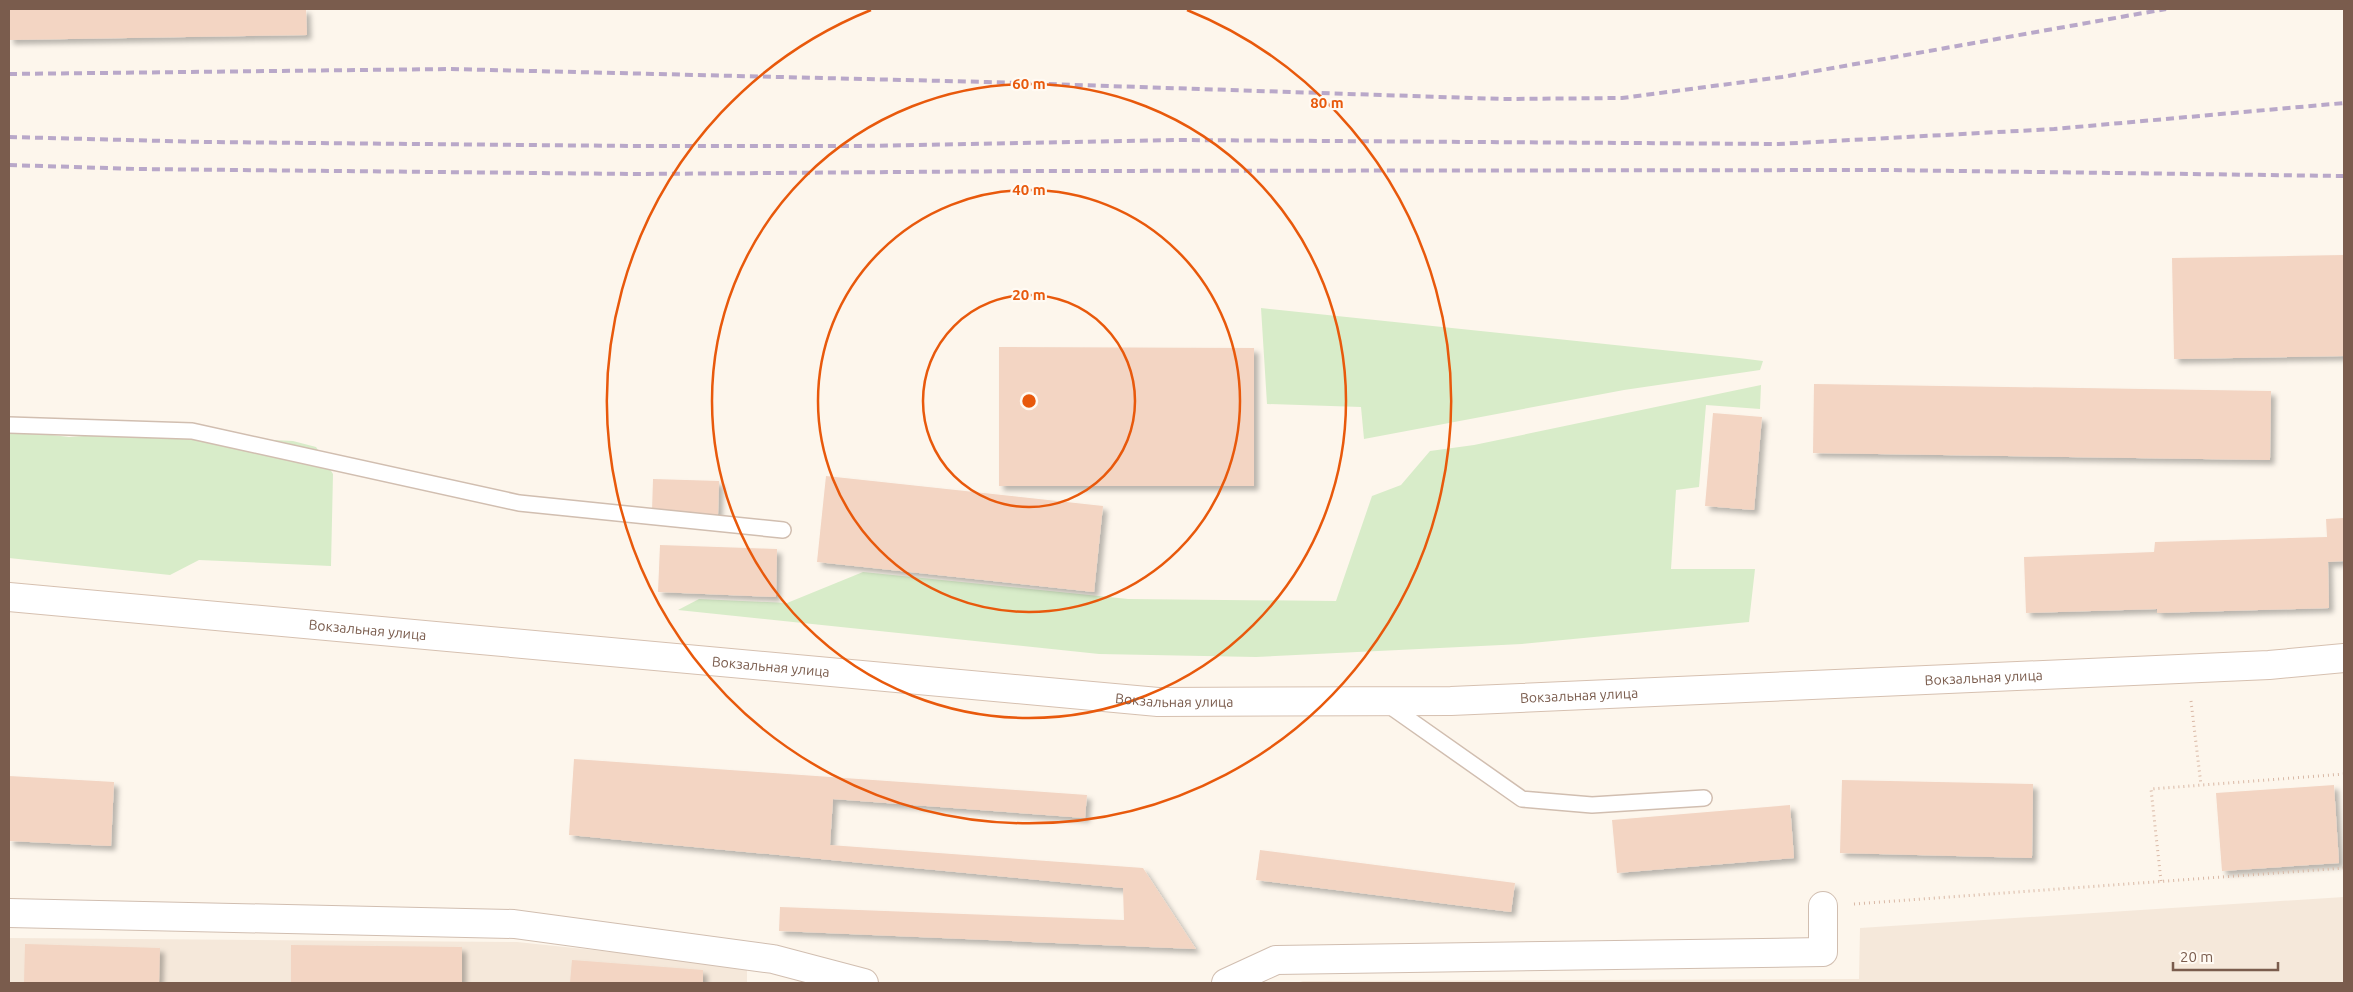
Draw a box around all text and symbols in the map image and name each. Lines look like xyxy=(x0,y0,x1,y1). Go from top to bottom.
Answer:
text: 60 m xyxy=(1012,75,1046,92)
text: 80 m xyxy=(1310,94,1344,111)
text: 40 m xyxy=(1012,181,1046,198)
text: 20 m xyxy=(1012,286,1046,303)
centre of rings xyxy=(1020,392,1038,410)
street label: Вокзальная улица xyxy=(308,616,427,643)
street label: Вокзальная улица xyxy=(711,653,830,680)
street label: Вокзальная улица xyxy=(1924,667,2043,688)
street label: Вокзальная улица xyxy=(1520,685,1638,706)
street label: Вокзальная улица xyxy=(1115,690,1233,710)
scale bar xyxy=(2173,940,2278,972)
text: 20 m xyxy=(2180,948,2213,965)

